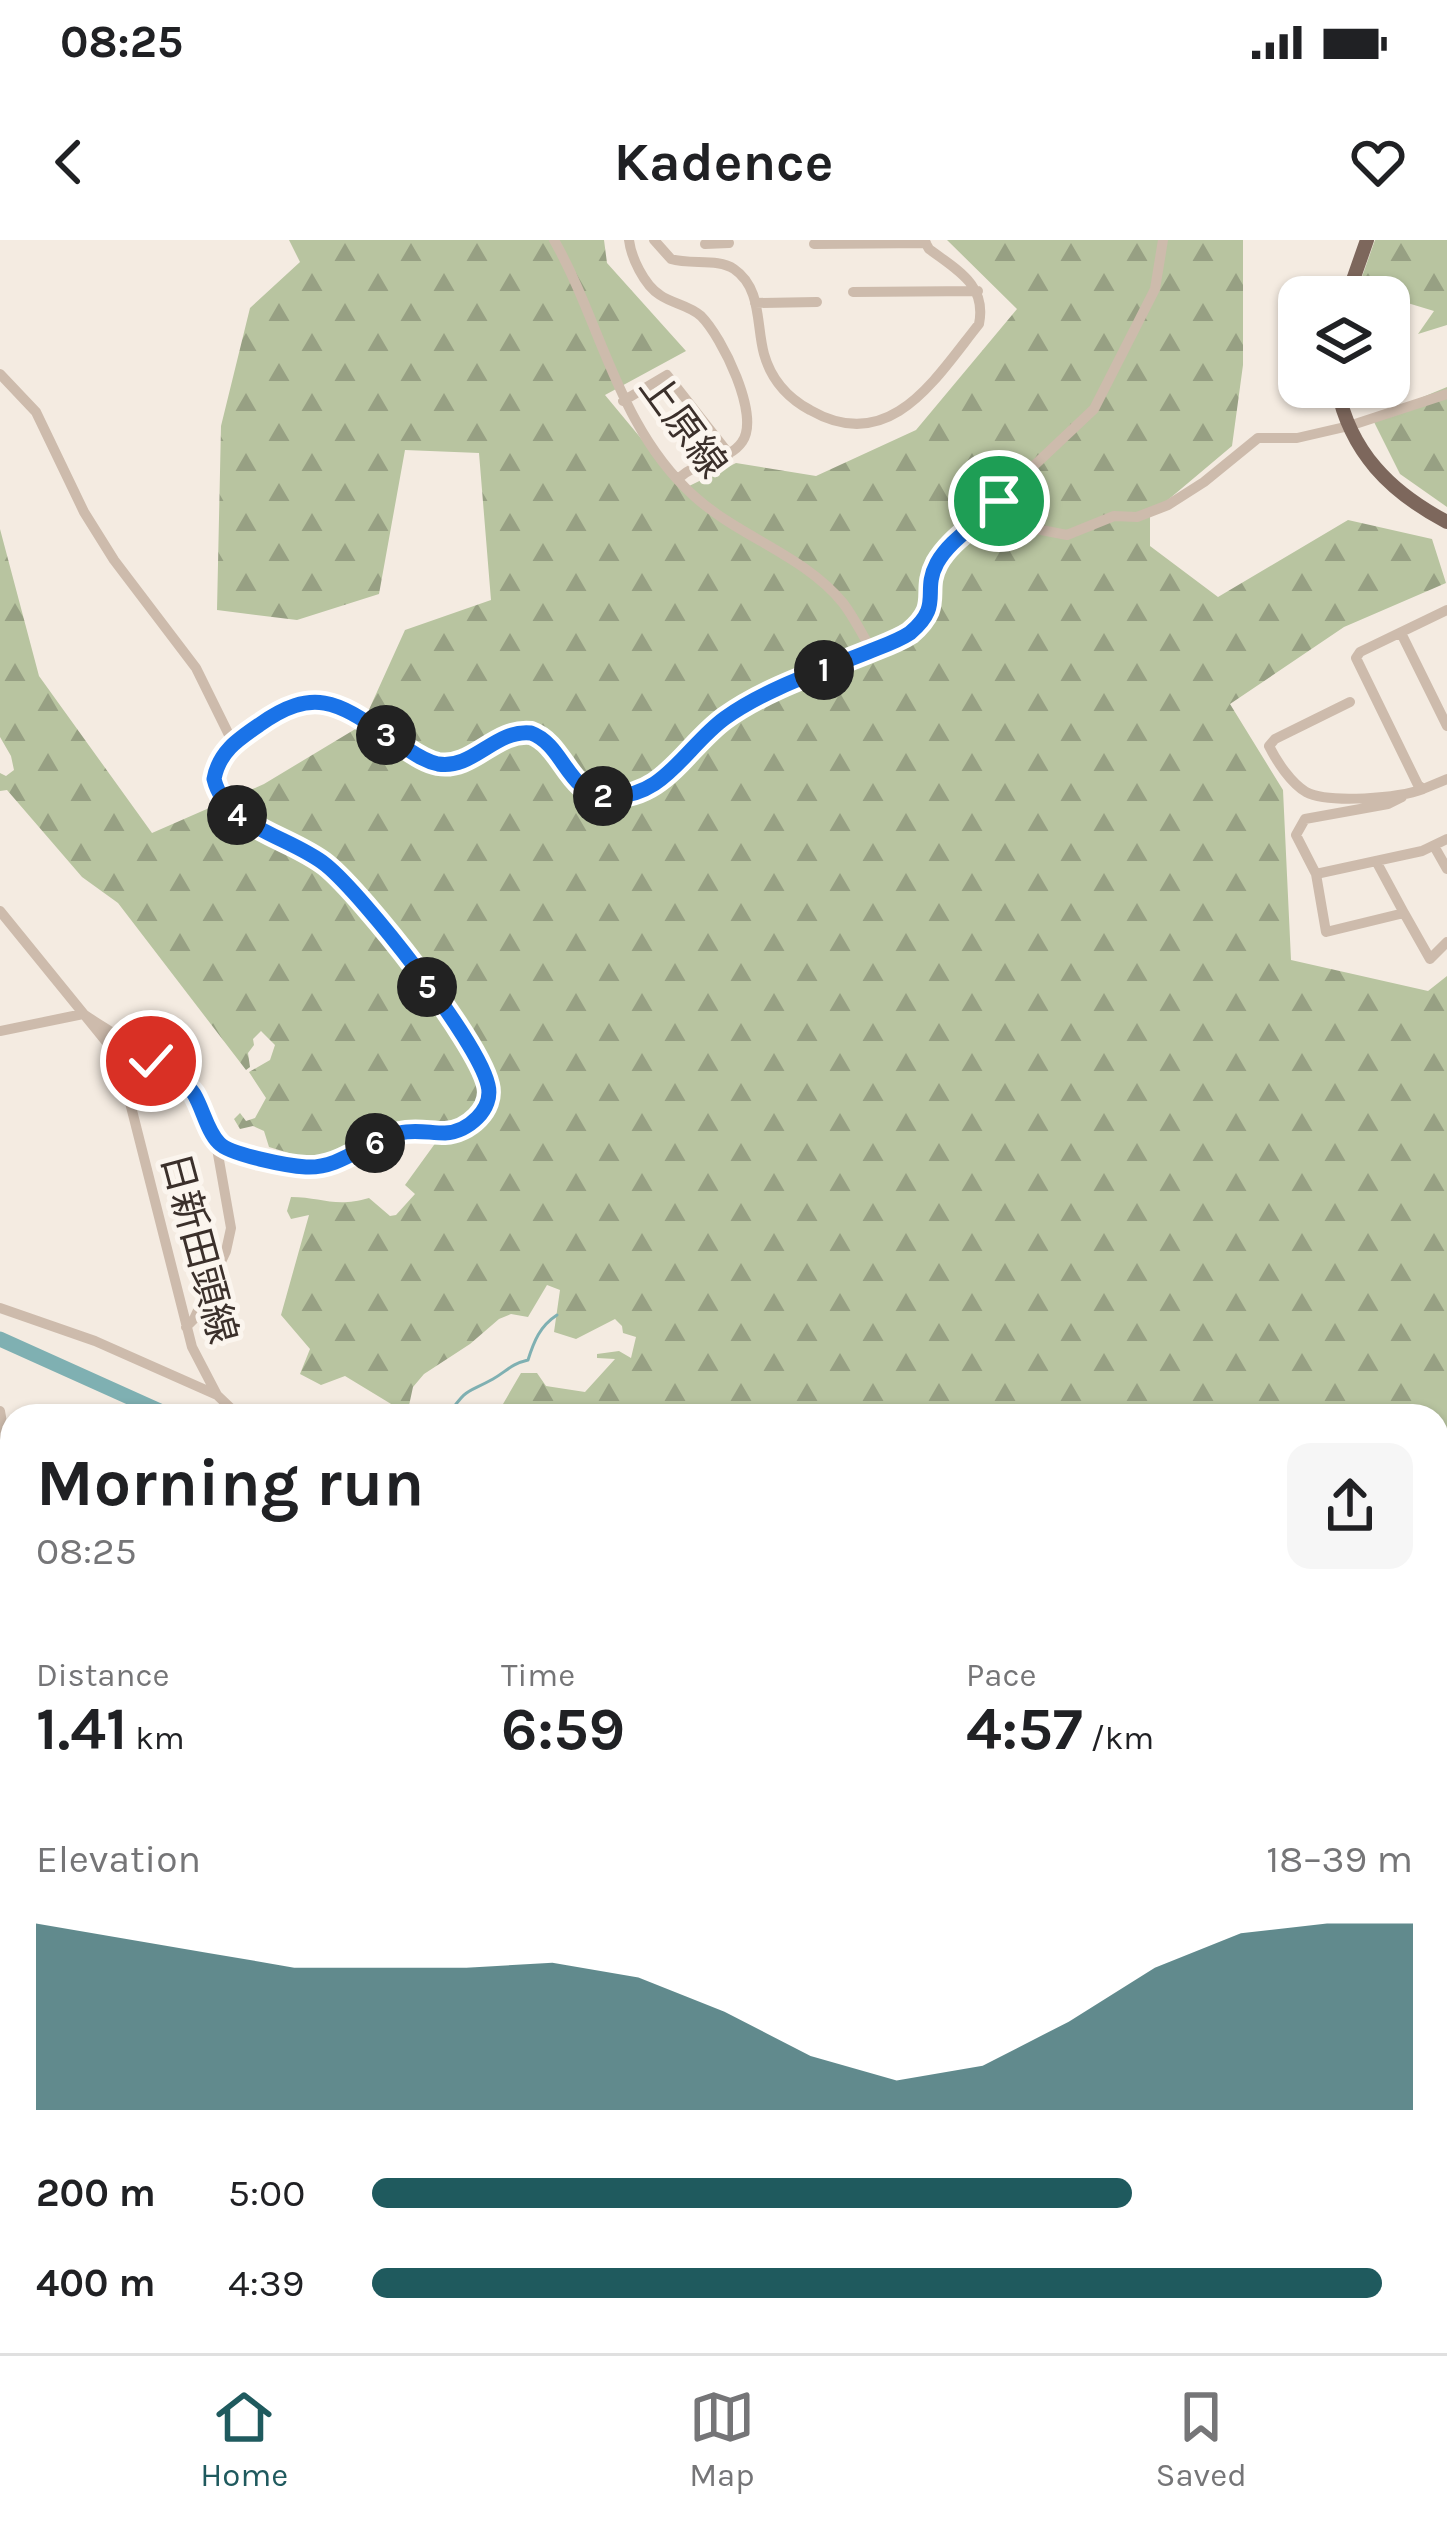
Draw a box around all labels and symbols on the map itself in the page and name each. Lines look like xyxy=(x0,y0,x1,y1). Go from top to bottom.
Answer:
street label: 上原線 xyxy=(630,365,736,486)
pin xyxy=(948,450,1050,552)
pin: 1 xyxy=(794,640,854,700)
pin: 3 xyxy=(356,705,416,765)
pin: 2 xyxy=(573,766,633,826)
pin: 4 xyxy=(207,785,267,845)
pin: 5 xyxy=(397,957,457,1017)
pin xyxy=(100,1010,202,1112)
pin: 6 xyxy=(345,1113,405,1173)
street label: 日新田頭線 xyxy=(152,1148,246,1348)

